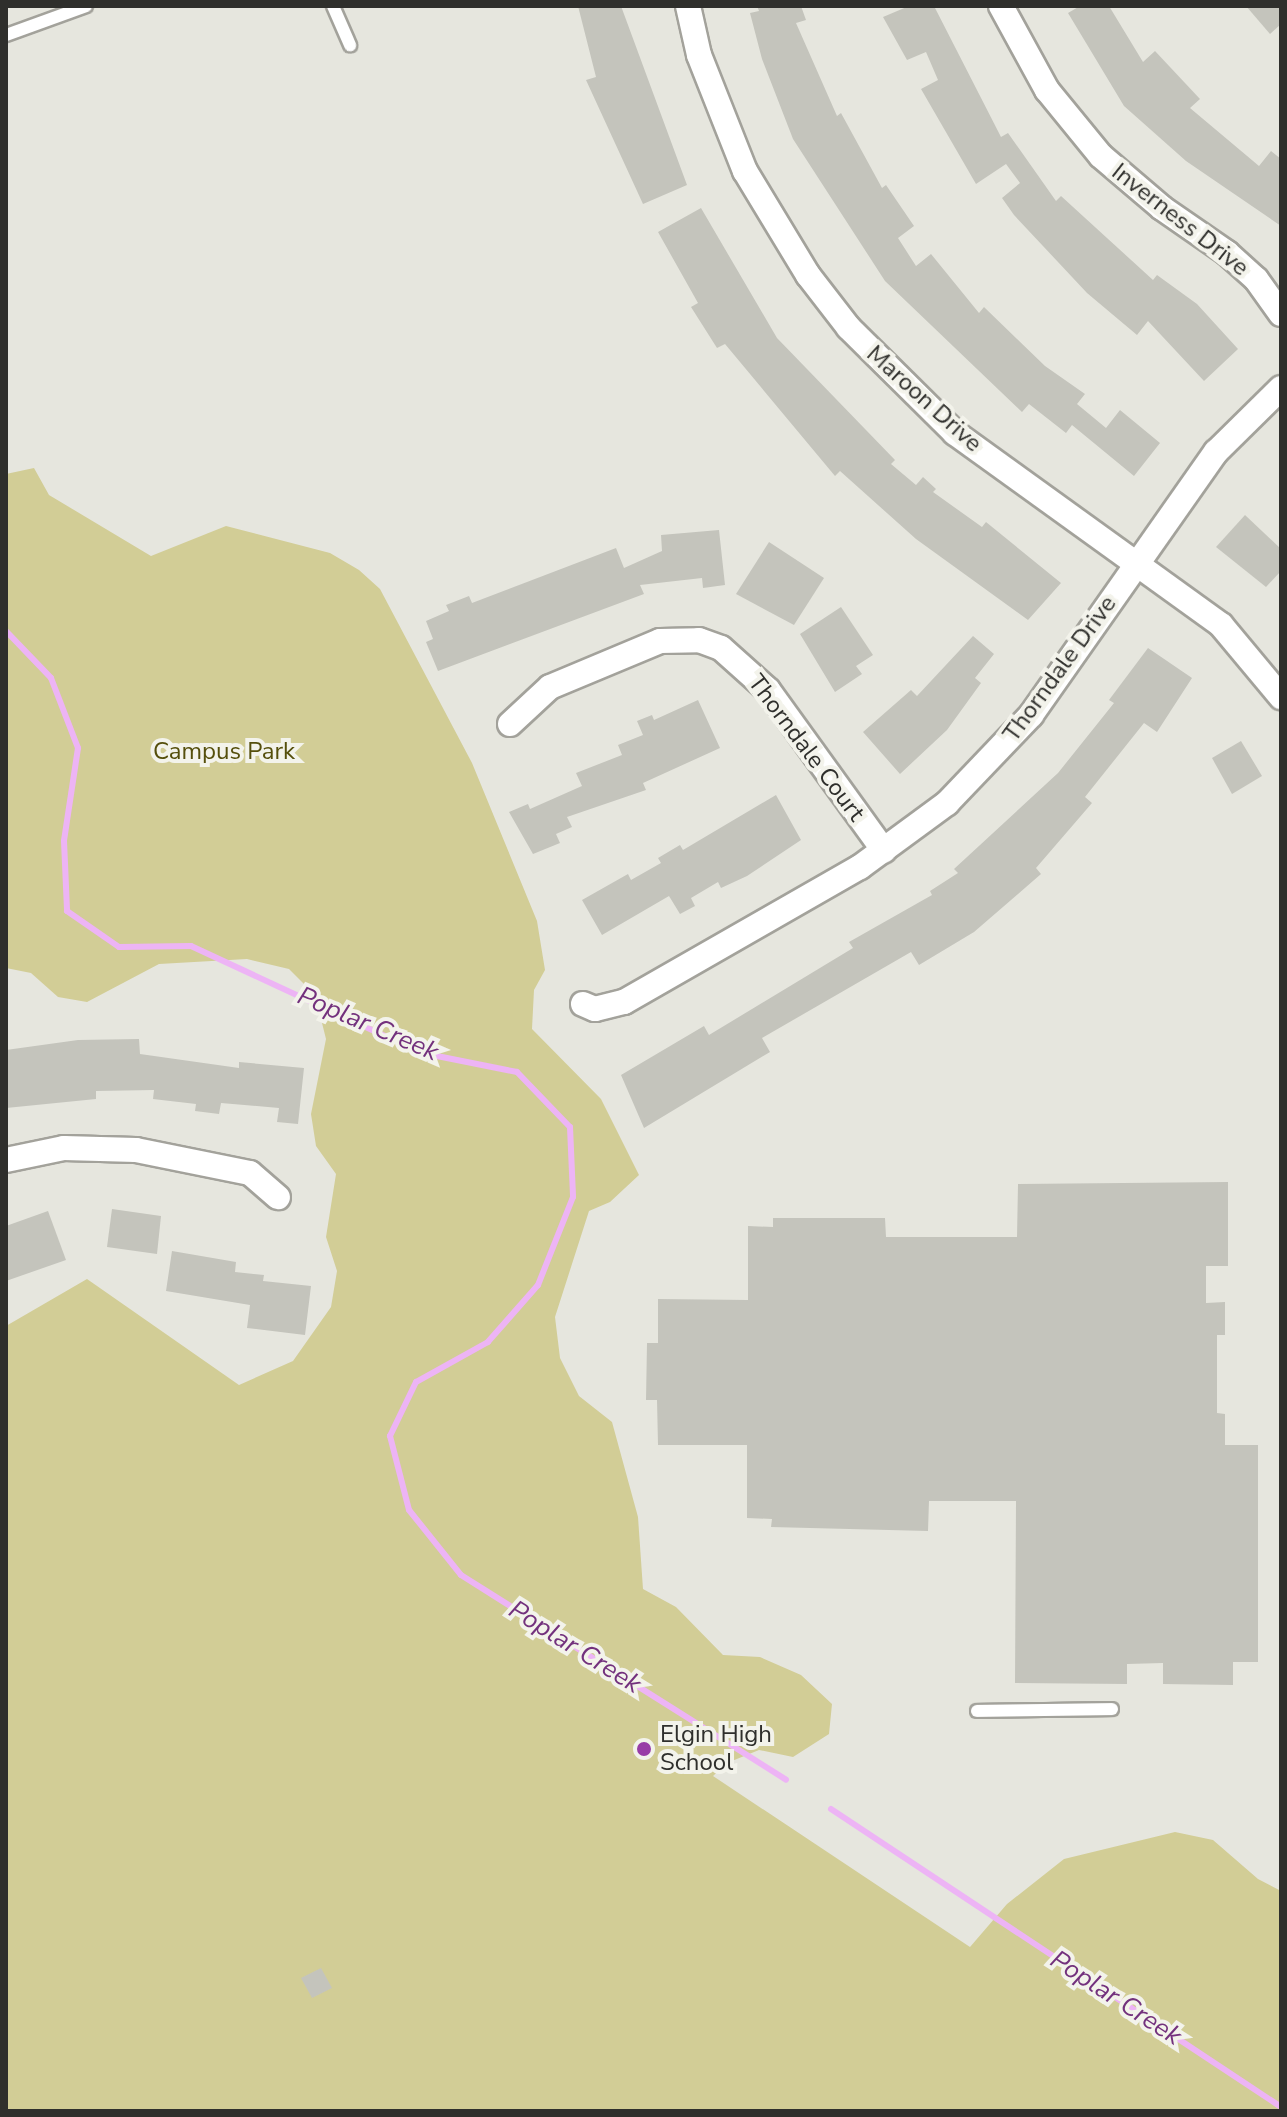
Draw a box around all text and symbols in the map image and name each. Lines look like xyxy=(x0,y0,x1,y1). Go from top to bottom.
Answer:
street label: Inverness Drive xyxy=(1106,158,1254,282)
street label: Maroon Drive xyxy=(860,340,988,458)
street label: Thorndale Drive xyxy=(997,590,1123,748)
street label: Thorndale Court xyxy=(742,669,870,827)
park label: Campus Park xyxy=(153,738,295,766)
water label: Poplar Creek xyxy=(293,980,443,1068)
water label: Poplar Creek xyxy=(503,1594,647,1700)
place label: Elgin High School xyxy=(660,1721,772,1777)
marker: Elgin High School xyxy=(635,1740,653,1758)
water label: Poplar Creek xyxy=(1044,1944,1188,2052)

